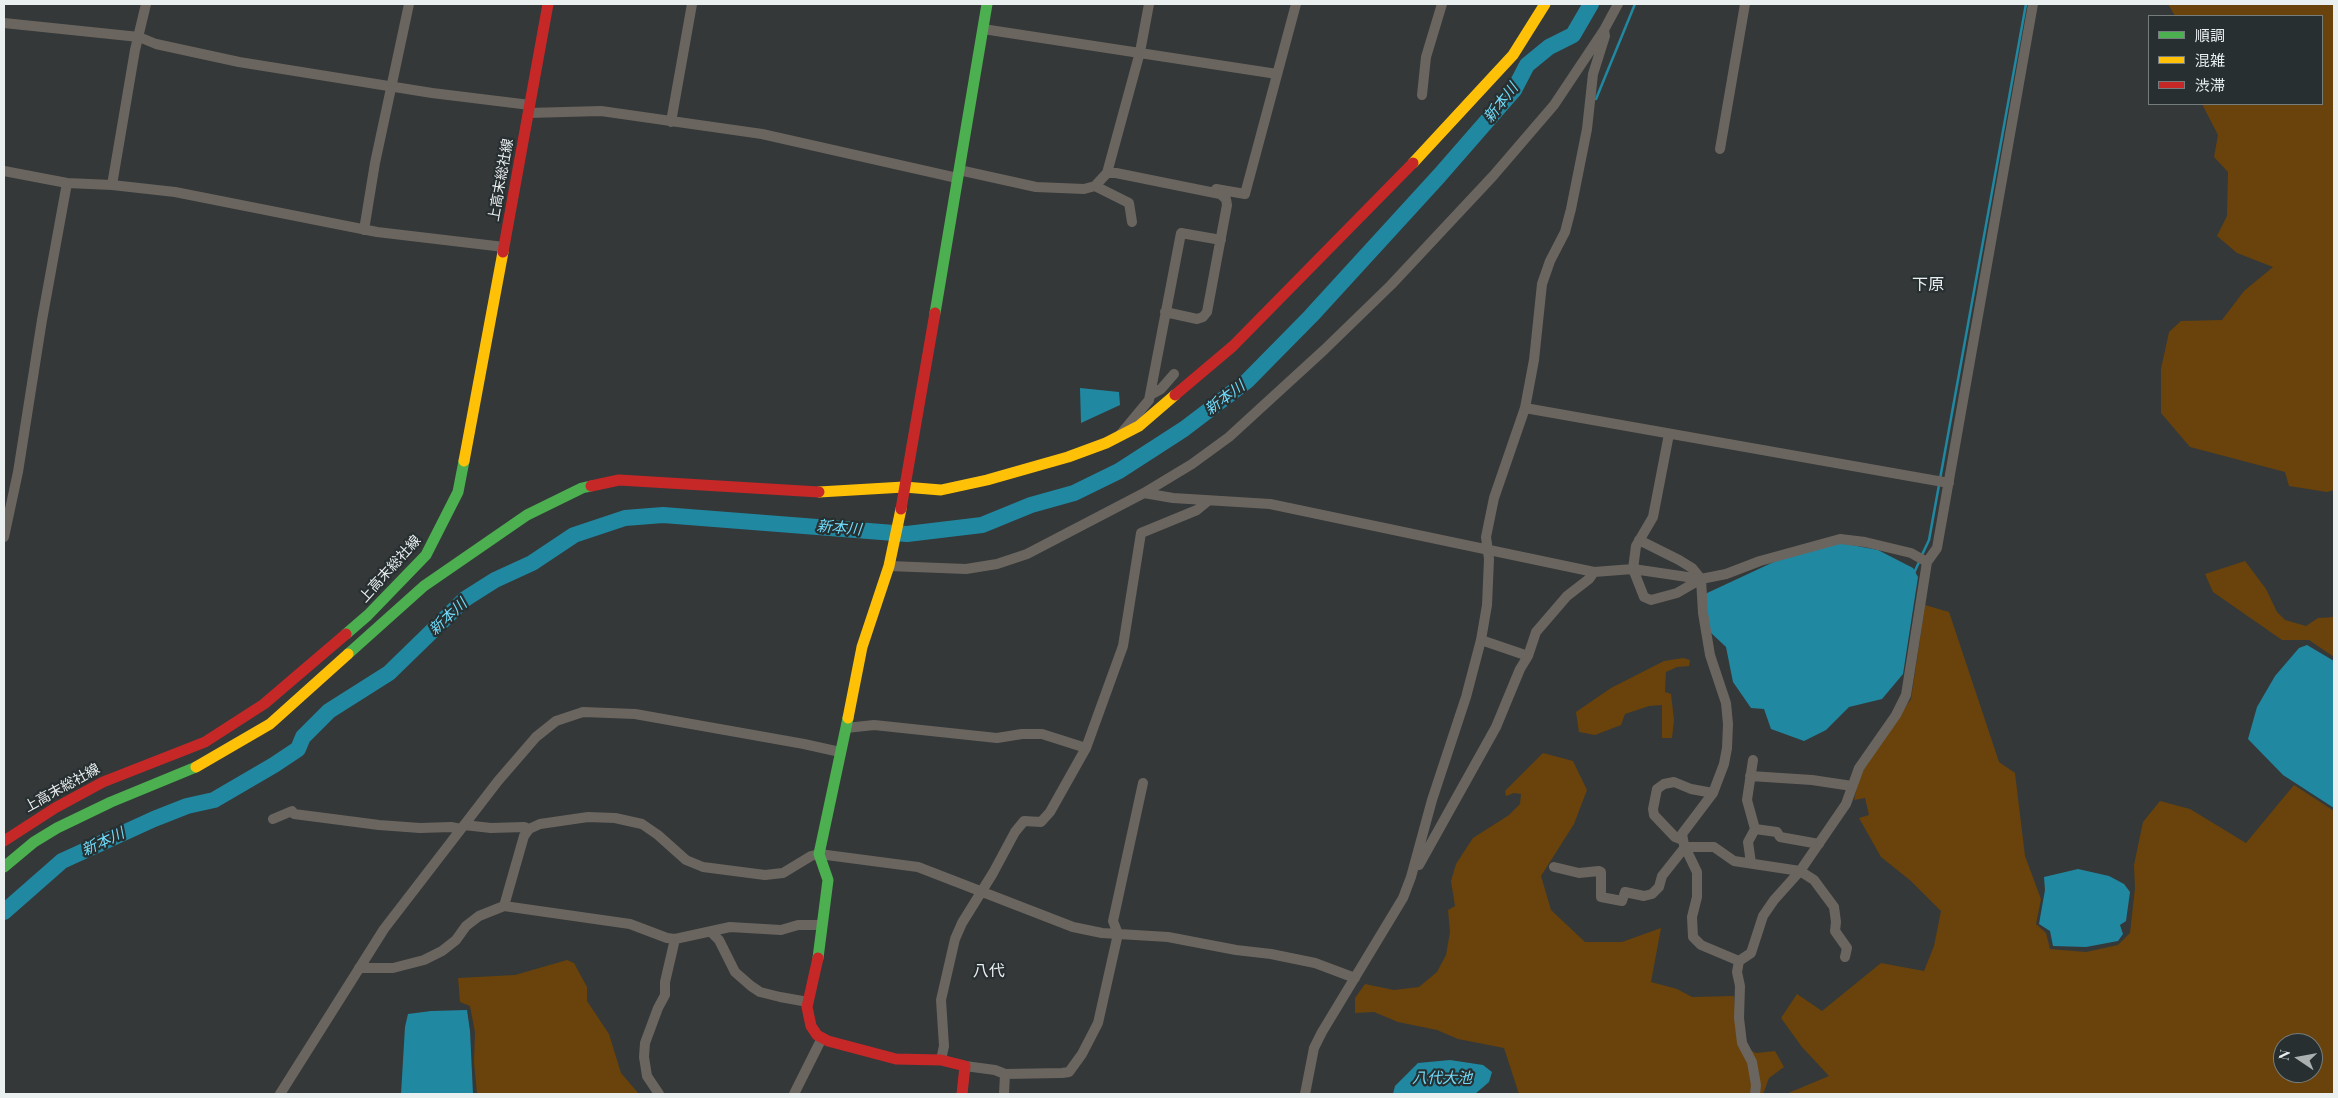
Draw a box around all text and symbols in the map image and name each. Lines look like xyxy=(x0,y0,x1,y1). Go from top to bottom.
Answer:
legend xyxy=(2148,15,2323,105)
text: 順調 xyxy=(2195,25,2225,45)
text: 混雑 xyxy=(2195,50,2225,70)
text: 渋滞 xyxy=(2195,75,2225,95)
water label: 新本川 xyxy=(1480,80,1522,126)
street label: 上高末総社線 xyxy=(485,137,517,223)
district label: 下原 xyxy=(1912,275,1944,295)
water label: 新本川 xyxy=(1202,377,1248,419)
water label: 新本川 xyxy=(816,517,862,539)
street label: 上高末総社線 xyxy=(356,532,424,606)
water label: 新本川 xyxy=(425,595,471,639)
street label: 上高末総社線 xyxy=(21,760,103,816)
water label: 新本川 xyxy=(79,824,127,860)
district label: 八代 xyxy=(973,961,1005,981)
north arrow xyxy=(2273,1033,2323,1083)
text: N xyxy=(2273,1048,2294,1062)
water label: 八代大池 xyxy=(1412,1069,1472,1087)

